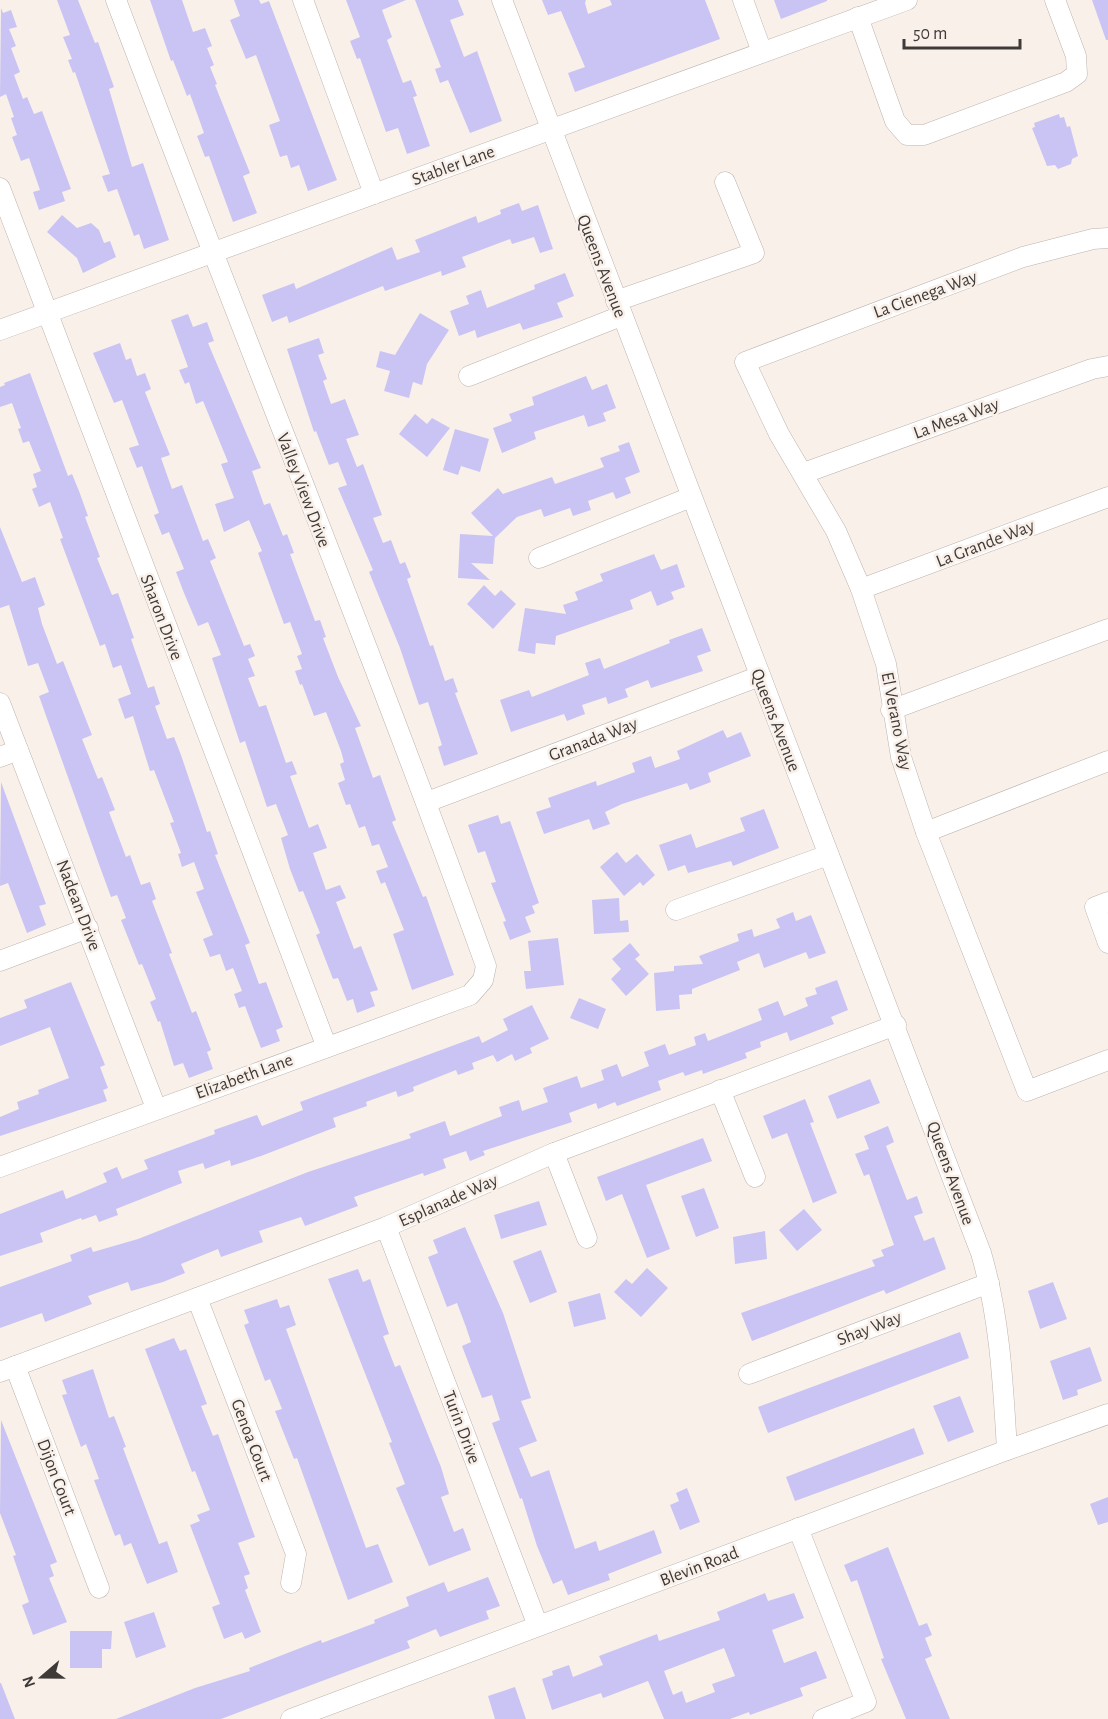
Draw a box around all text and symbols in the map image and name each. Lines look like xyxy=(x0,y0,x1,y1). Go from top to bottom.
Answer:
scale bar xyxy=(904,12,1020,50)
text: 50 m xyxy=(913,25,947,43)
street label: Stabler Lane xyxy=(410,143,497,189)
street label: Queens Avenue xyxy=(573,212,629,320)
street label: La Cienega Way xyxy=(871,268,980,322)
street label: La Mesa Way xyxy=(911,395,1002,443)
street label: Valley View Drive xyxy=(273,431,333,550)
street label: La Grande Way xyxy=(934,517,1037,571)
street label: Sharon Drive xyxy=(137,572,186,663)
street label: Queens Avenue xyxy=(747,666,803,774)
street label: El Verano Way xyxy=(878,671,914,772)
street label: Granada Way xyxy=(547,715,640,765)
street label: Nadean Drive xyxy=(53,857,104,953)
street label: Elizabeth Lane xyxy=(193,1051,295,1103)
street label: Queens Avenue xyxy=(923,1119,977,1227)
street label: Esplanade Way xyxy=(396,1171,501,1231)
street label: Shay Way xyxy=(835,1308,904,1349)
street label: Turin Drive xyxy=(439,1388,483,1466)
street label: Genoa Court xyxy=(227,1397,275,1484)
street label: Dijon Court xyxy=(33,1437,79,1518)
street label: Blevin Road xyxy=(658,1544,741,1590)
north arrow xyxy=(12,1647,72,1707)
text: N xyxy=(19,1674,38,1690)

